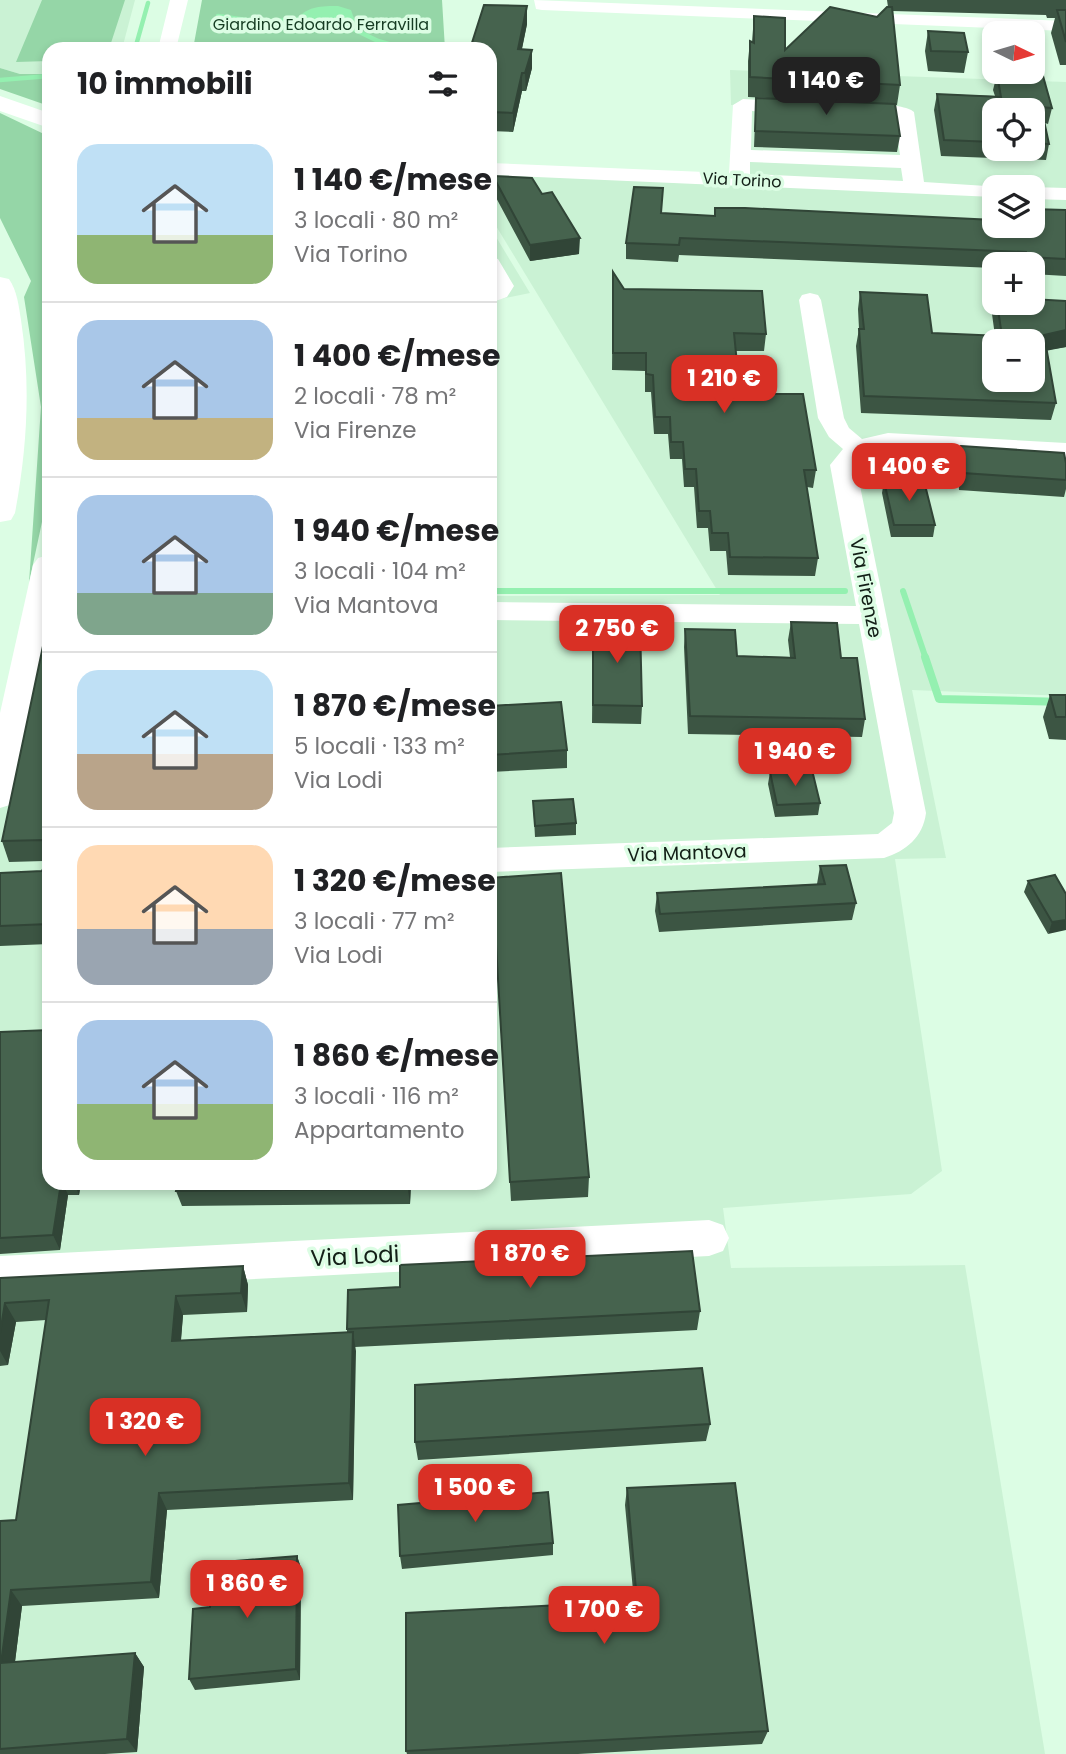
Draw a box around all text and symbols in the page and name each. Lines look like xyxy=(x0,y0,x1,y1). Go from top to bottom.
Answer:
park label: Giardino Edoardo Ferravilla xyxy=(213,13,429,36)
north arrow xyxy=(982,21,1045,84)
map controls xyxy=(982,21,1045,392)
pin: 1 140 € xyxy=(761,58,891,117)
text: 10 immobili xyxy=(77,62,253,105)
text: 1 140 € xyxy=(788,64,864,96)
icon: filters xyxy=(424,65,462,103)
button: locate xyxy=(982,98,1045,161)
text: 1 140 €/mese xyxy=(294,158,492,201)
street label: Via Torino xyxy=(702,166,782,194)
icon: home xyxy=(133,172,217,256)
button: layers xyxy=(982,175,1045,238)
text: 3 locali · 80 m² xyxy=(294,204,458,236)
text: Via Torino xyxy=(294,238,408,270)
button: + xyxy=(982,252,1045,315)
button: − xyxy=(982,329,1045,392)
text: 1 400 €/mese xyxy=(294,334,500,377)
icon: home xyxy=(133,348,217,432)
pin: 1 210 € xyxy=(659,356,789,415)
text: 1 210 € xyxy=(687,362,761,394)
text: 2 locali · 78 m² xyxy=(294,380,456,412)
text: Via Firenze xyxy=(294,414,416,446)
pin: 1 400 € xyxy=(844,444,974,503)
text: 1 400 € xyxy=(868,450,950,482)
text: 1 940 €/mese xyxy=(294,509,499,552)
icon: home xyxy=(133,523,217,607)
street label: Via Firenze xyxy=(843,536,889,640)
text: 3 locali · 104 m² xyxy=(294,555,466,587)
text: Via Mantova xyxy=(294,589,439,621)
pin: 2 750 € xyxy=(552,606,682,665)
text: 2 750 € xyxy=(575,612,659,644)
text: 1 870 €/mese xyxy=(294,684,496,727)
icon: home xyxy=(133,698,217,782)
pin: 1 940 € xyxy=(730,728,860,788)
text: 5 locali · 133 m² xyxy=(294,730,465,762)
text: 1 940 € xyxy=(754,735,836,767)
text: Via Lodi xyxy=(294,764,383,796)
street label: Via Mantova xyxy=(627,837,747,869)
text: 1 320 €/mese xyxy=(294,859,496,902)
icon: home xyxy=(133,873,217,957)
text: 3 locali · 77 m² xyxy=(294,905,455,937)
text: Via Lodi xyxy=(294,939,383,971)
text: 1 860 €/mese xyxy=(294,1034,499,1077)
icon: home xyxy=(133,1048,217,1132)
text: 3 locali · 116 m² xyxy=(294,1080,459,1112)
text: Appartamento xyxy=(294,1114,464,1146)
pin: 1 870 € xyxy=(465,1230,595,1290)
text: 1 870 € xyxy=(491,1237,569,1269)
street label: Via Lodi xyxy=(310,1238,400,1274)
pin: 1 320 € xyxy=(80,1398,210,1458)
text: 1 320 € xyxy=(106,1405,184,1437)
pin: 1 500 € xyxy=(410,1464,540,1524)
text: 1 500 € xyxy=(434,1471,516,1503)
pin: 1 860 € xyxy=(182,1560,312,1620)
text: 1 860 € xyxy=(206,1567,288,1599)
pin: 1 700 € xyxy=(539,1586,669,1646)
text: 1 700 € xyxy=(564,1593,644,1625)

